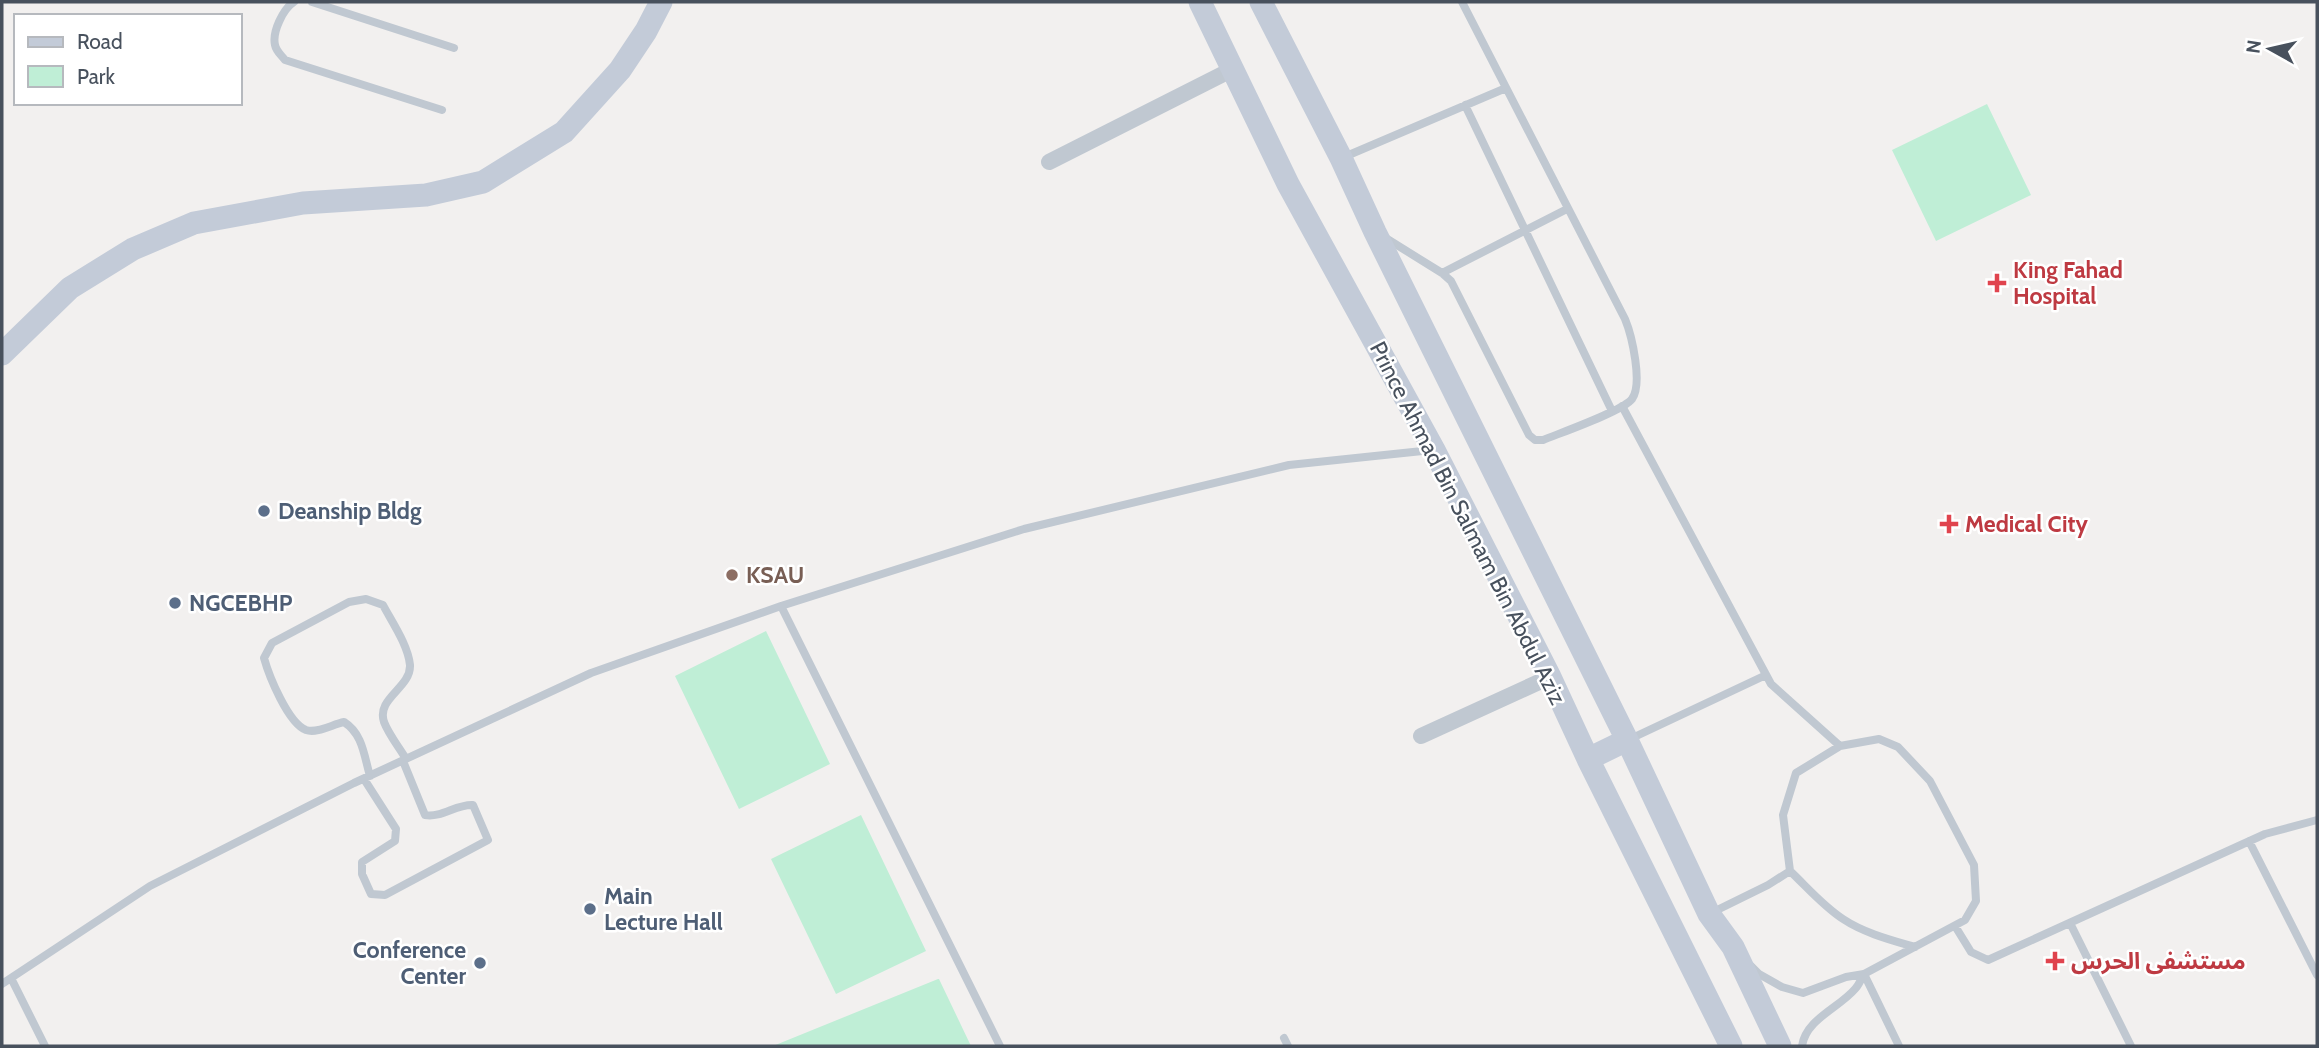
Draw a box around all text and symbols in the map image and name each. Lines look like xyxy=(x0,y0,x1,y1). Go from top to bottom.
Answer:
legend xyxy=(14,14,242,105)
north arrow xyxy=(2235,14,2305,84)
text: Road xyxy=(77,29,123,54)
text: N xyxy=(2241,38,2266,55)
text: Park xyxy=(77,64,115,89)
place label: King Fahad Hospital xyxy=(2013,256,2123,310)
marker: King Fahad Hospital xyxy=(1987,273,2007,293)
street label: Prince Ahmad Bin Salmam Bin Abdul Aziz xyxy=(1364,337,1572,709)
place label: Deanship Bldg xyxy=(278,497,422,525)
marker: Deanship Bldg xyxy=(256,503,272,519)
place label: Medical City xyxy=(1965,510,2088,538)
marker: Medical City xyxy=(1939,514,1959,534)
place label: KSAU xyxy=(746,561,804,589)
marker: KSAU xyxy=(724,567,740,583)
place label: NGCEBHP xyxy=(189,589,293,617)
marker: NGCEBHP xyxy=(167,595,183,611)
place label: Main Lecture Hall xyxy=(604,882,723,936)
marker: Main Lecture Hall xyxy=(582,901,598,917)
place label: Conference Center xyxy=(353,936,466,990)
place label: مستشفى الحرس xyxy=(2071,947,2246,975)
marker: مستشفى الحرس xyxy=(2045,951,2065,971)
marker: Conference Center xyxy=(472,955,488,971)

